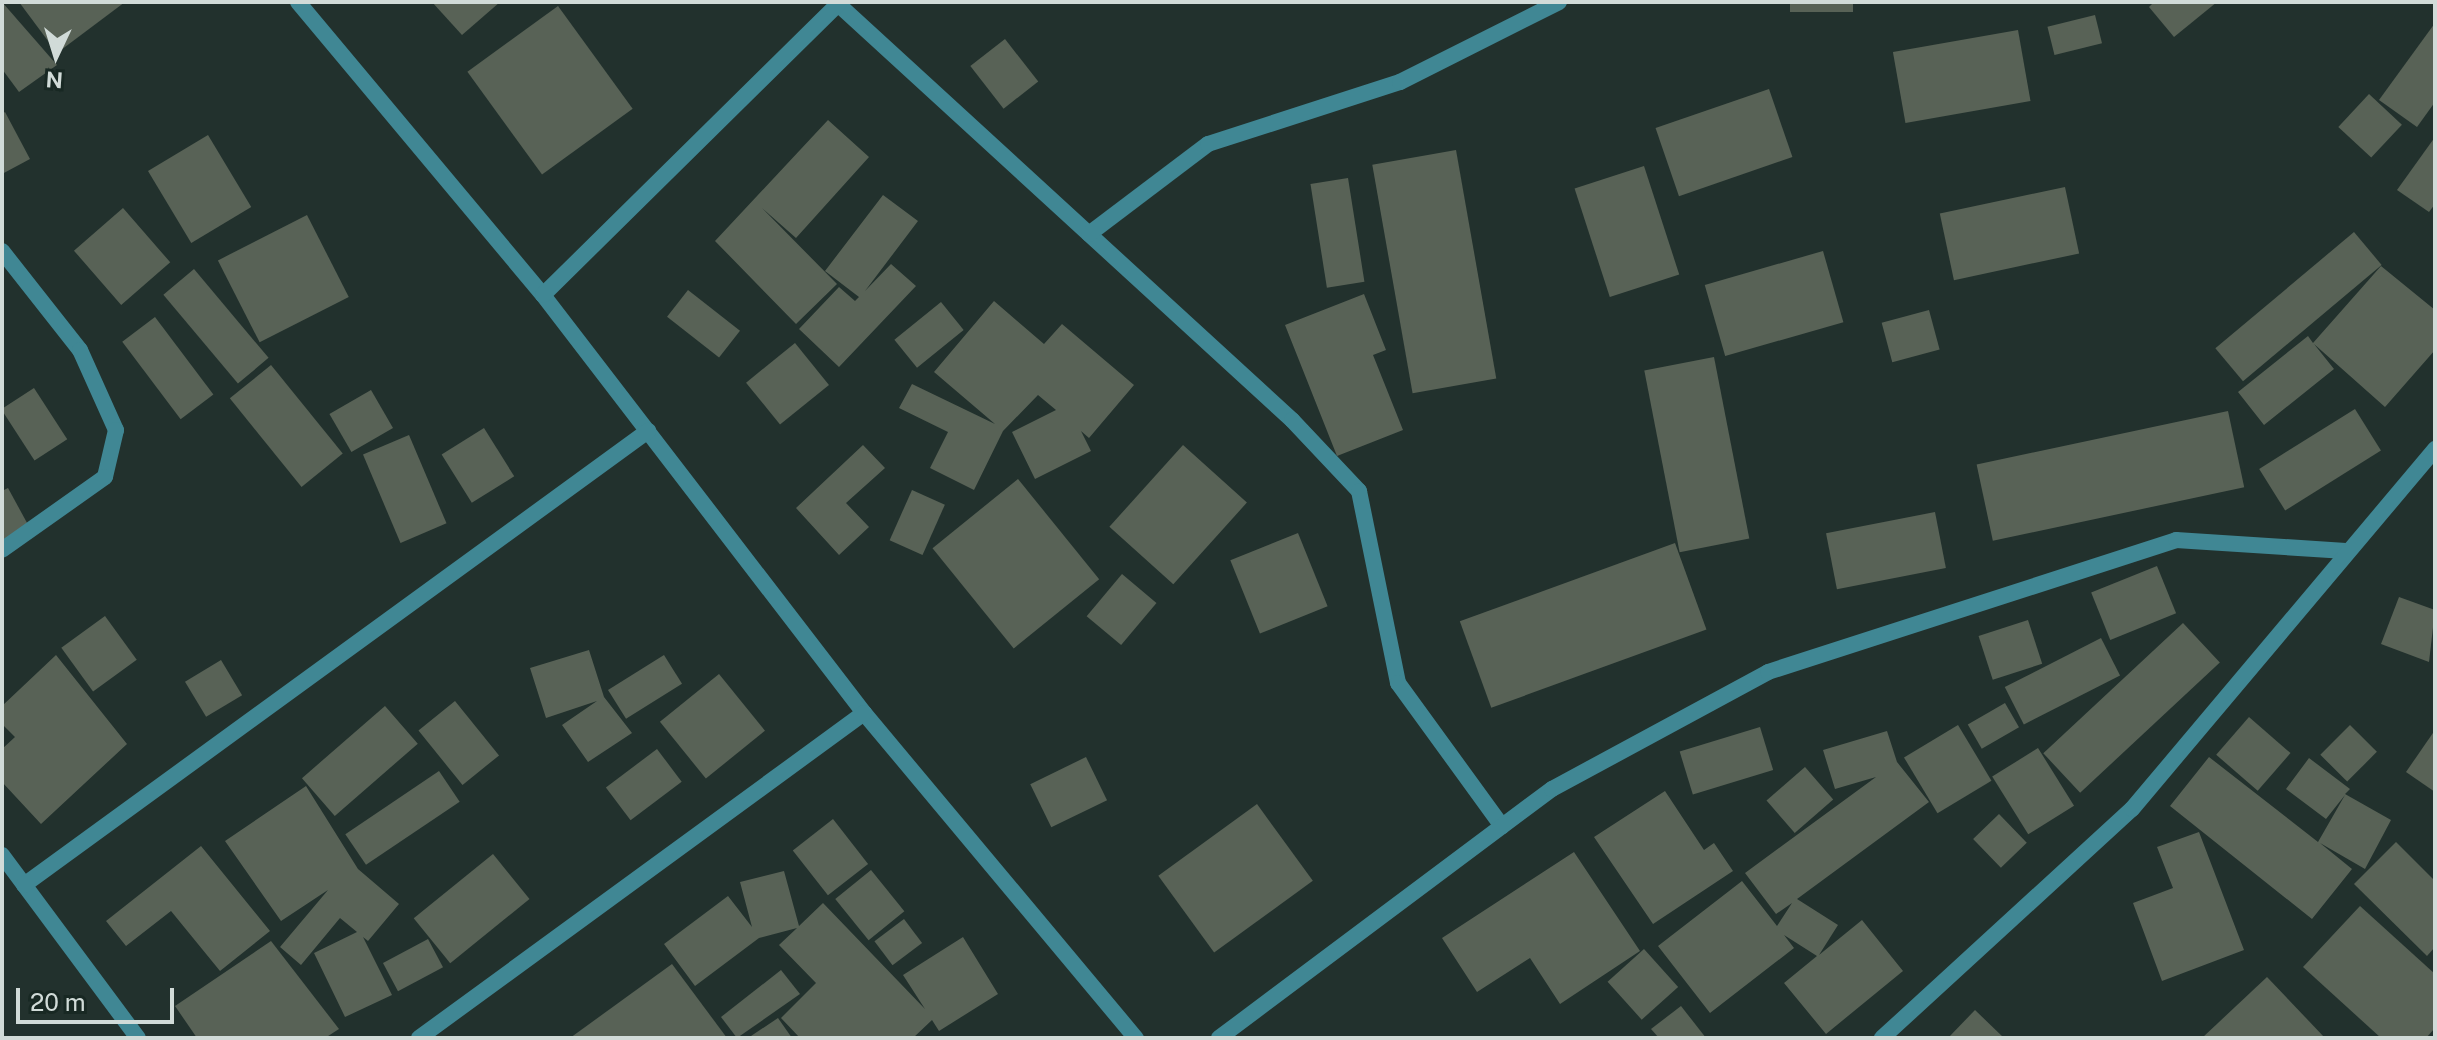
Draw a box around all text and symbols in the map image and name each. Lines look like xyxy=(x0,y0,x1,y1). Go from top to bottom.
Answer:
north arrow xyxy=(16,16,96,96)
text: N xyxy=(45,66,64,94)
scale bar xyxy=(20,972,178,1022)
text: 20 m xyxy=(30,988,86,1016)

